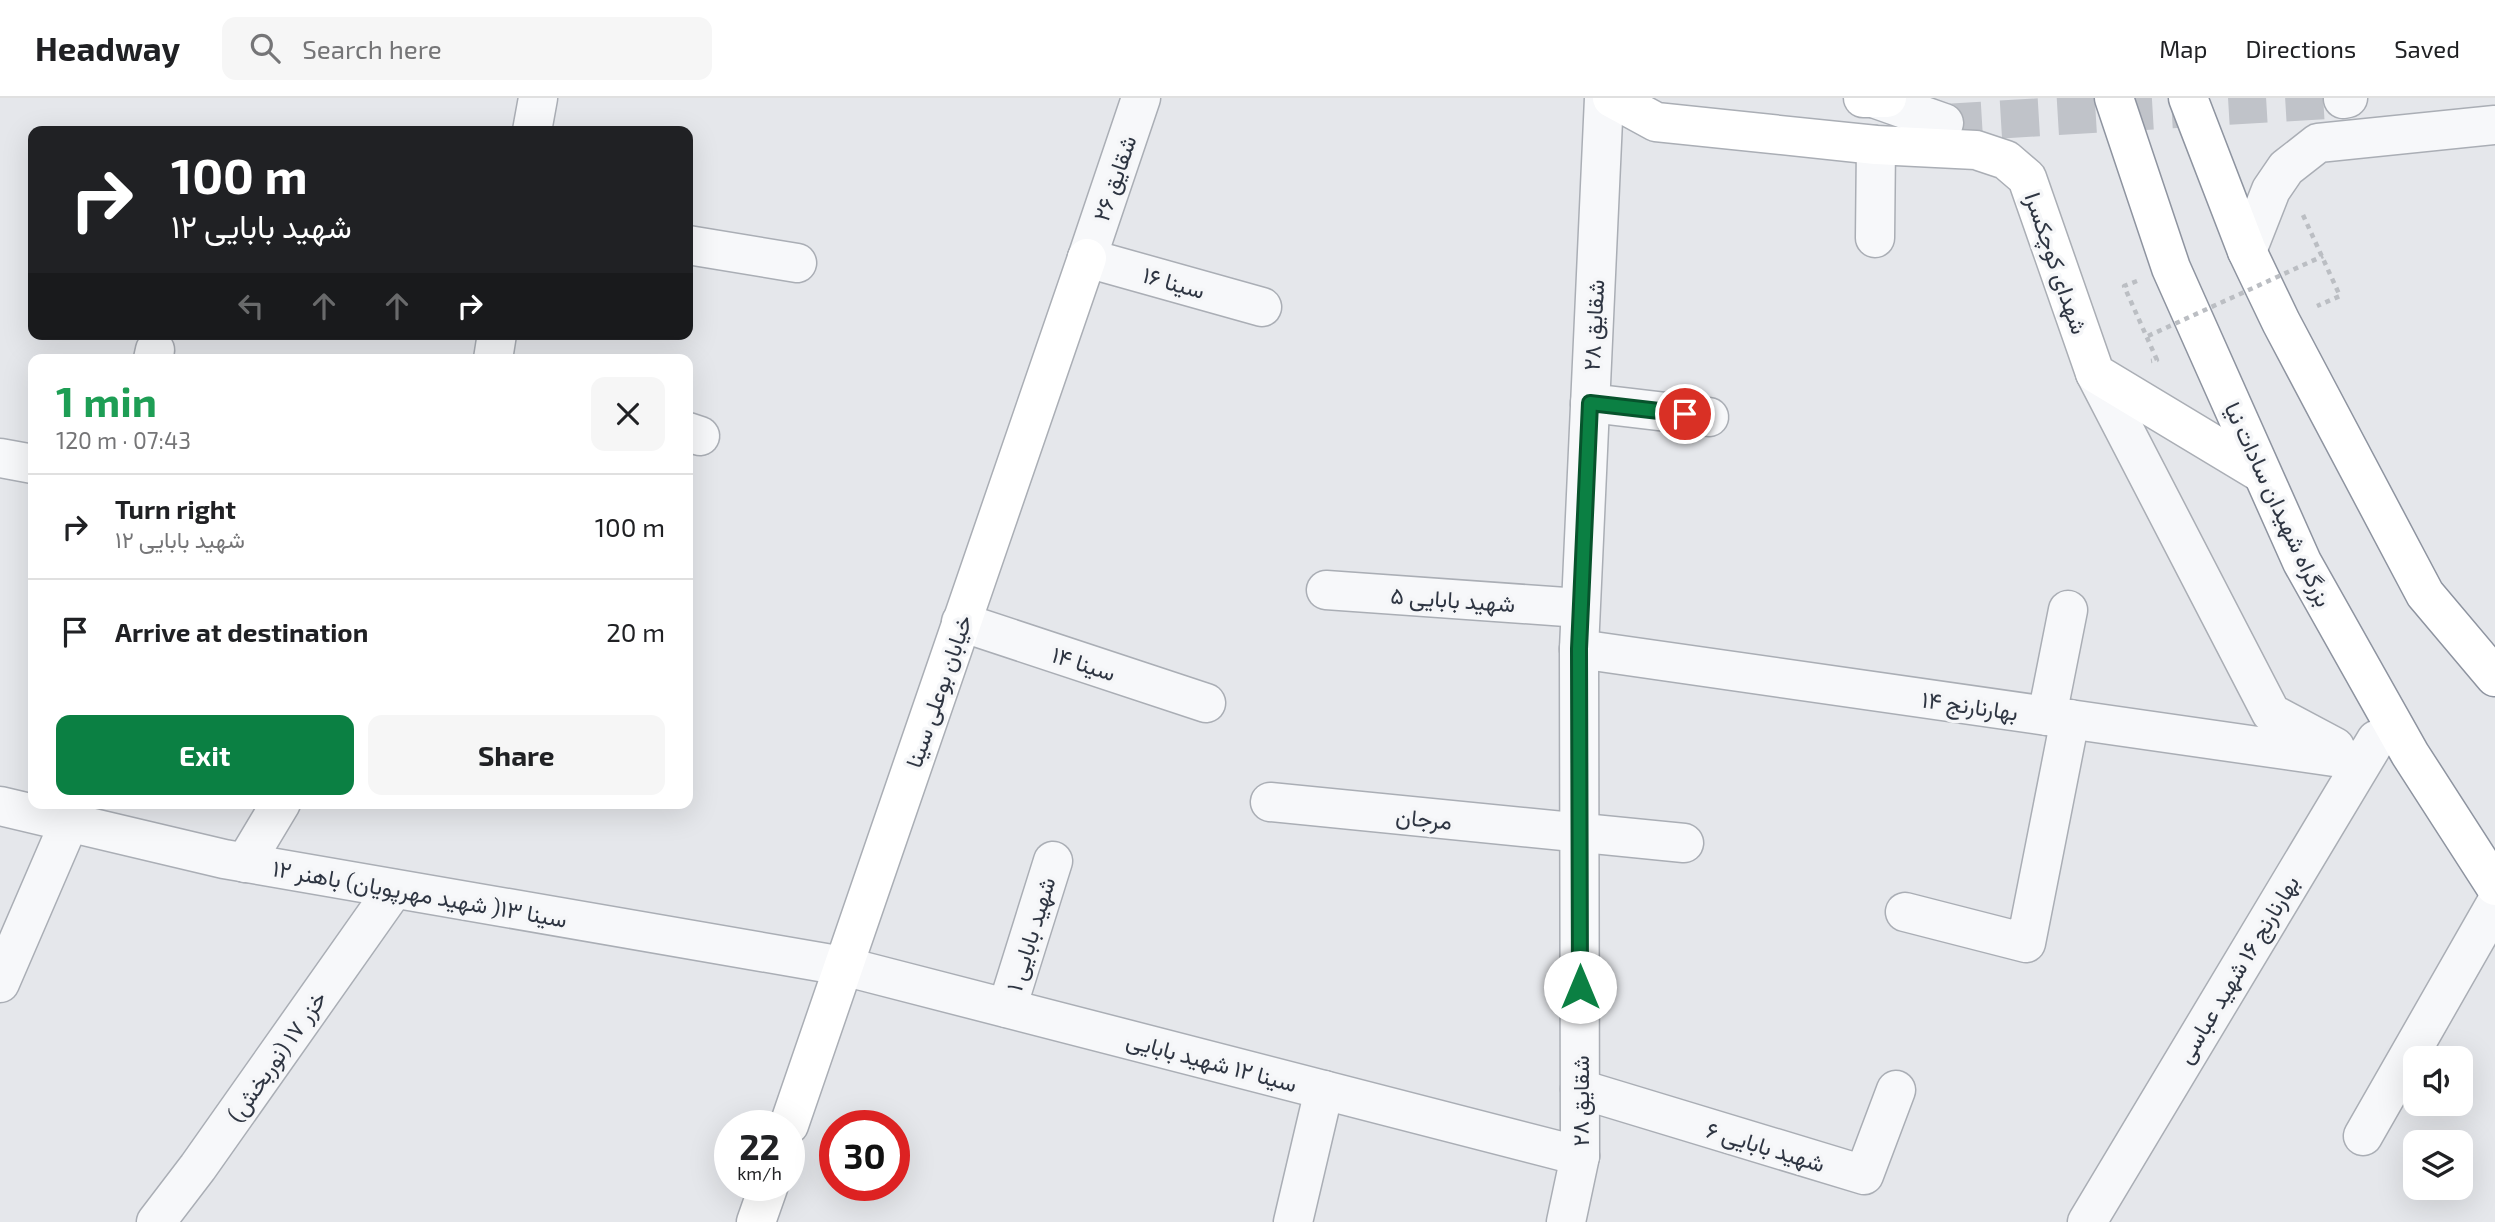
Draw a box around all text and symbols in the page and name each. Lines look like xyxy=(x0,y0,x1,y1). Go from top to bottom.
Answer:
search box xyxy=(222,17,712,80)
text: Headway xyxy=(35,28,180,68)
icon: search xyxy=(246,29,284,67)
text: Search here xyxy=(302,33,442,64)
text: Map xyxy=(2159,34,2207,63)
text: Directions xyxy=(2245,34,2356,63)
text: Saved xyxy=(2394,34,2460,63)
street label: شقایق ۲۶ xyxy=(1086,131,1143,225)
text: 100 m xyxy=(171,145,308,204)
icon: right xyxy=(56,154,147,245)
street label: شهدای کوچکسرا xyxy=(2017,188,2094,339)
text: شهید بابایی ۱۲ xyxy=(171,206,352,244)
street label: سینا ۱۶ xyxy=(1140,260,1208,304)
street label: شقایق ۲۸ xyxy=(1577,279,1610,371)
icon: left xyxy=(232,287,270,325)
icon: ahead xyxy=(305,287,343,325)
icon: ahead xyxy=(378,287,416,325)
icon: right xyxy=(451,287,489,325)
text: 1 min xyxy=(56,375,157,425)
button: close xyxy=(591,377,665,451)
pin xyxy=(1655,384,1715,444)
icon: arrive xyxy=(1666,395,1704,433)
street label: بزرگراه شهیدان سادات نیا xyxy=(2217,397,2339,612)
text: 120 m · 07:43 xyxy=(56,426,191,454)
text: Turn right xyxy=(115,493,236,524)
icon: right xyxy=(56,508,94,546)
text: 100 m xyxy=(595,511,665,542)
text: شهید بابایی ۱۲ xyxy=(115,525,245,553)
street label: شهید بابایی ۵ xyxy=(1390,581,1516,619)
street label: خیابان بوعلی سینا xyxy=(899,611,979,772)
icon: arrive xyxy=(56,613,94,651)
text: Arrive at destination xyxy=(115,616,368,647)
text: 20 m xyxy=(606,616,665,647)
street label: سینا ۱۴ xyxy=(1049,640,1119,686)
street label: بهارنارنج ۱۴ xyxy=(1920,684,2020,729)
button: Exit xyxy=(56,715,354,795)
button: Share xyxy=(368,715,665,795)
street label: مرجان xyxy=(1394,801,1453,837)
street label: سینا ۱۳( شهید مهرپویان) باهنر ۱۲ xyxy=(270,853,569,936)
street label: بهارنارنج ۱۶ شهید عباسی xyxy=(2170,870,2307,1070)
street label: شهید بابایی ۱ xyxy=(999,874,1063,995)
position arrow xyxy=(1543,950,1617,1024)
street label: خزر ۱۷ (نوربخش) xyxy=(220,985,333,1128)
street label: سینا ۱۲ شهید بابایی xyxy=(1123,1025,1300,1099)
map controls xyxy=(2403,1046,2473,1200)
button: sound xyxy=(2403,1046,2473,1116)
street label: شقایق ۲۸ xyxy=(1566,1055,1595,1147)
speed limit sign: 30 xyxy=(819,1110,910,1201)
street label: شهید بابایی ۶ xyxy=(1703,1115,1829,1179)
text: 22 xyxy=(739,1125,780,1167)
button: layers xyxy=(2403,1130,2473,1200)
text: km/h xyxy=(737,1162,782,1184)

